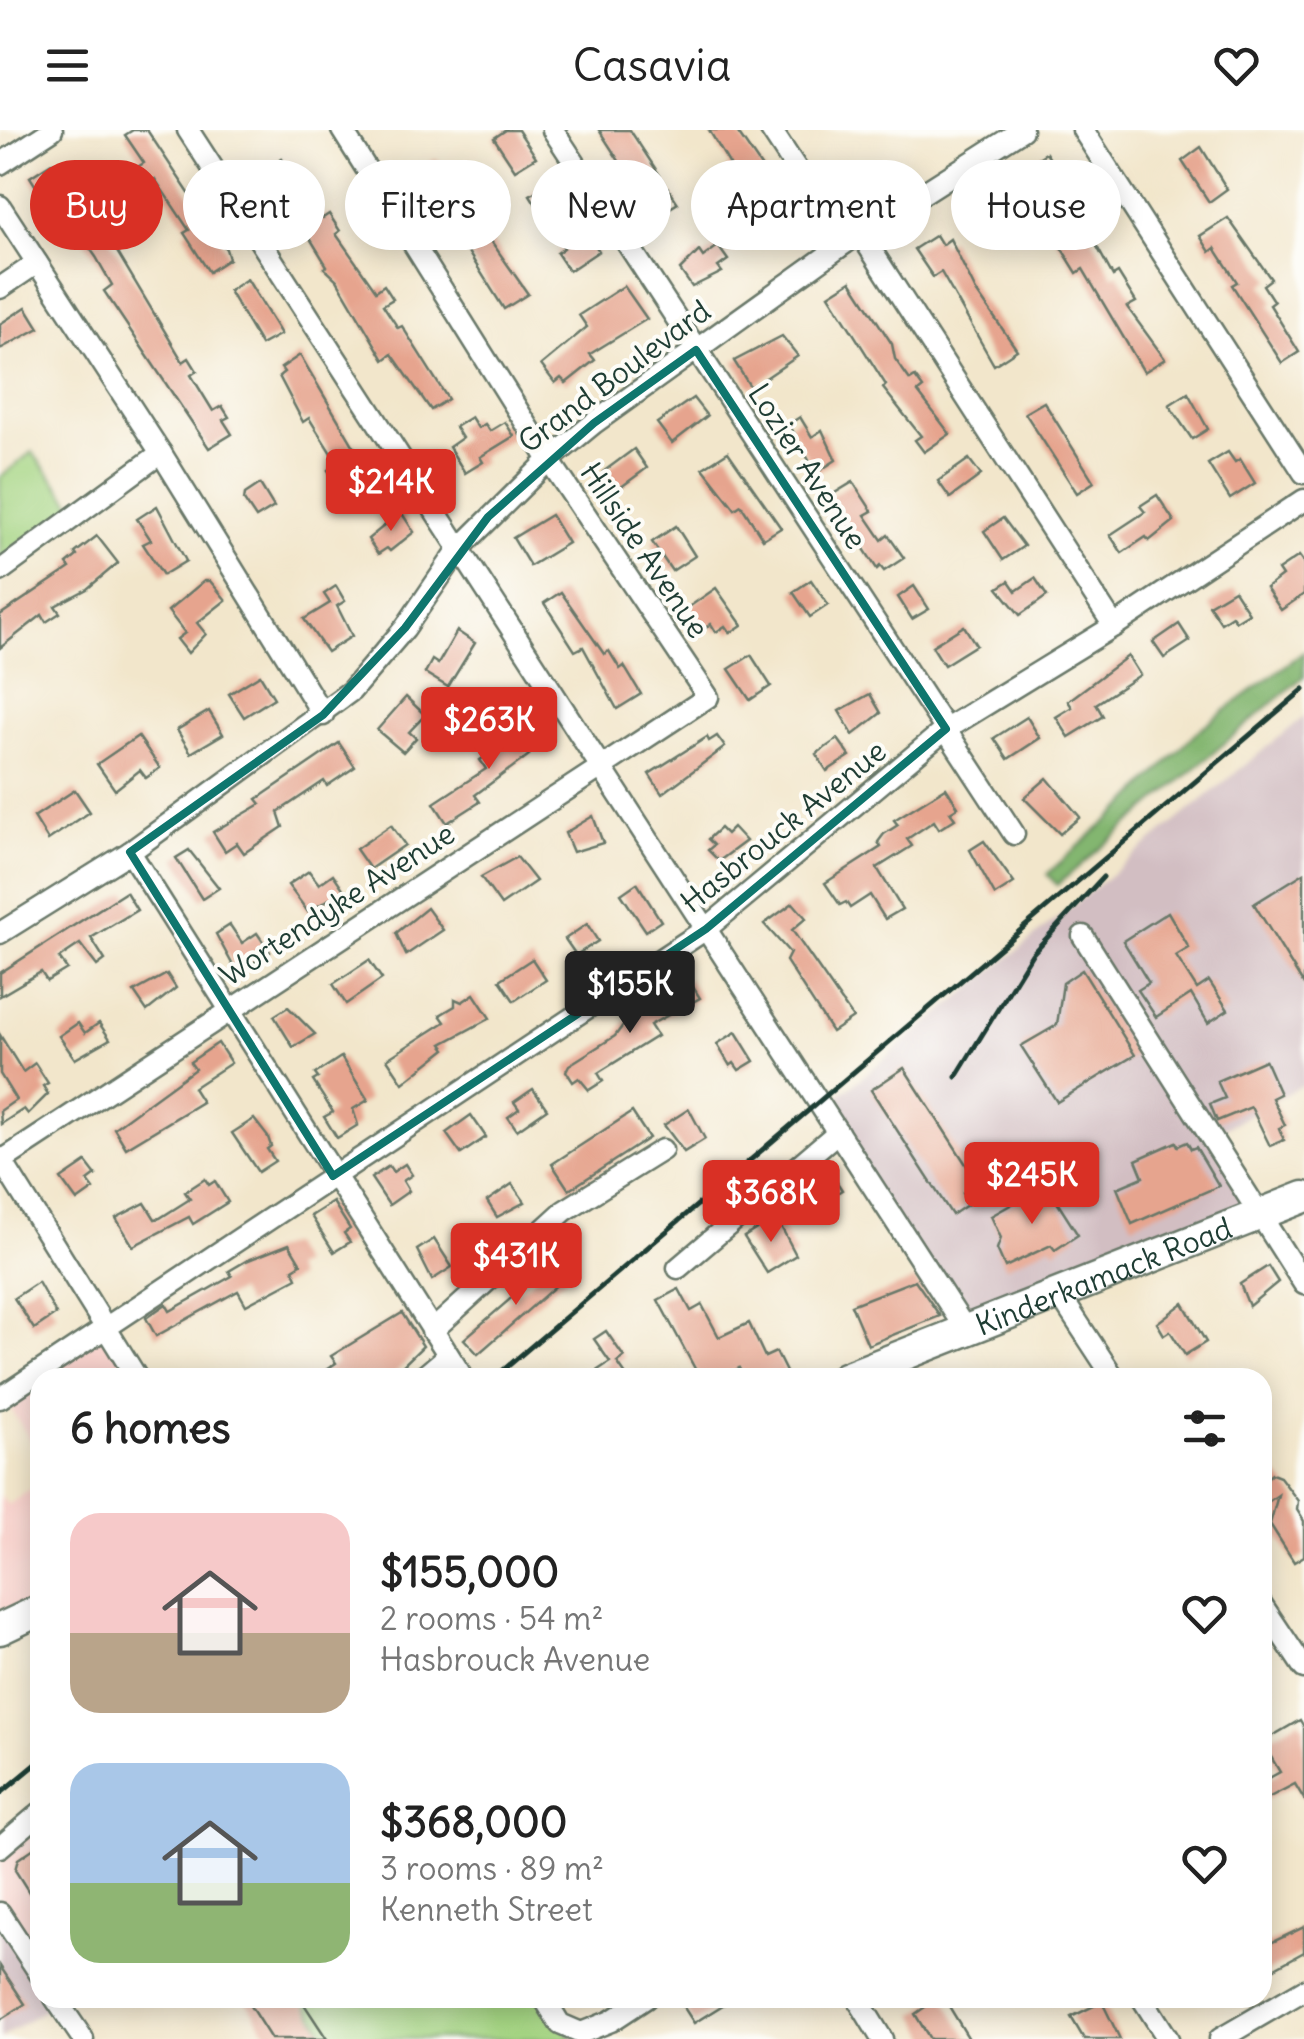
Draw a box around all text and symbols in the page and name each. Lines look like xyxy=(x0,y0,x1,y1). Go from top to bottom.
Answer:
text: Casavia xyxy=(573,37,731,93)
icon: menu xyxy=(40,38,95,93)
icon: heart xyxy=(1209,38,1264,93)
chip: Buy xyxy=(30,160,163,250)
chip: Rent xyxy=(183,160,325,250)
chip: Filters xyxy=(345,160,511,250)
chip: New xyxy=(531,160,671,250)
chip: Apartment xyxy=(691,160,931,250)
chip: House xyxy=(951,160,1121,250)
street label: Grand Boulevard xyxy=(510,291,718,461)
street label: Lozier Avenue xyxy=(740,376,876,556)
pin: $214K xyxy=(321,449,461,534)
street label: Hillside Avenue xyxy=(572,455,718,645)
text: $214K xyxy=(348,461,434,502)
pin: $263K xyxy=(419,687,559,772)
text: $263K xyxy=(443,699,535,740)
street label: Hasbrouck Avenue xyxy=(673,732,893,920)
street label: Wortendyke Avenue xyxy=(212,814,462,994)
pin: $155K xyxy=(560,951,700,1036)
text: $155K xyxy=(587,963,673,1004)
pin: $245K xyxy=(962,1142,1102,1227)
text: $245K xyxy=(986,1154,1078,1195)
pin: $368K xyxy=(701,1160,841,1245)
text: $368K xyxy=(725,1172,817,1213)
street label: Kinderkamack Road xyxy=(970,1208,1237,1344)
pin: $431K xyxy=(446,1223,586,1308)
text: $431K xyxy=(473,1235,559,1276)
icon: filters xyxy=(1177,1401,1232,1456)
text: 6 homes xyxy=(70,1402,231,1454)
text: $155,000 xyxy=(380,1546,559,1598)
icon: home xyxy=(150,1553,270,1673)
icon: heart xyxy=(1177,1586,1232,1641)
text: 2 rooms · 54 m² xyxy=(380,1598,603,1639)
text: Hasbrouck Avenue xyxy=(380,1639,650,1680)
text: $368,000 xyxy=(380,1796,567,1848)
icon: home xyxy=(150,1803,270,1923)
icon: heart xyxy=(1177,1836,1232,1891)
text: 3 rooms · 89 m² xyxy=(380,1848,604,1889)
text: Kenneth Street xyxy=(380,1889,593,1930)

